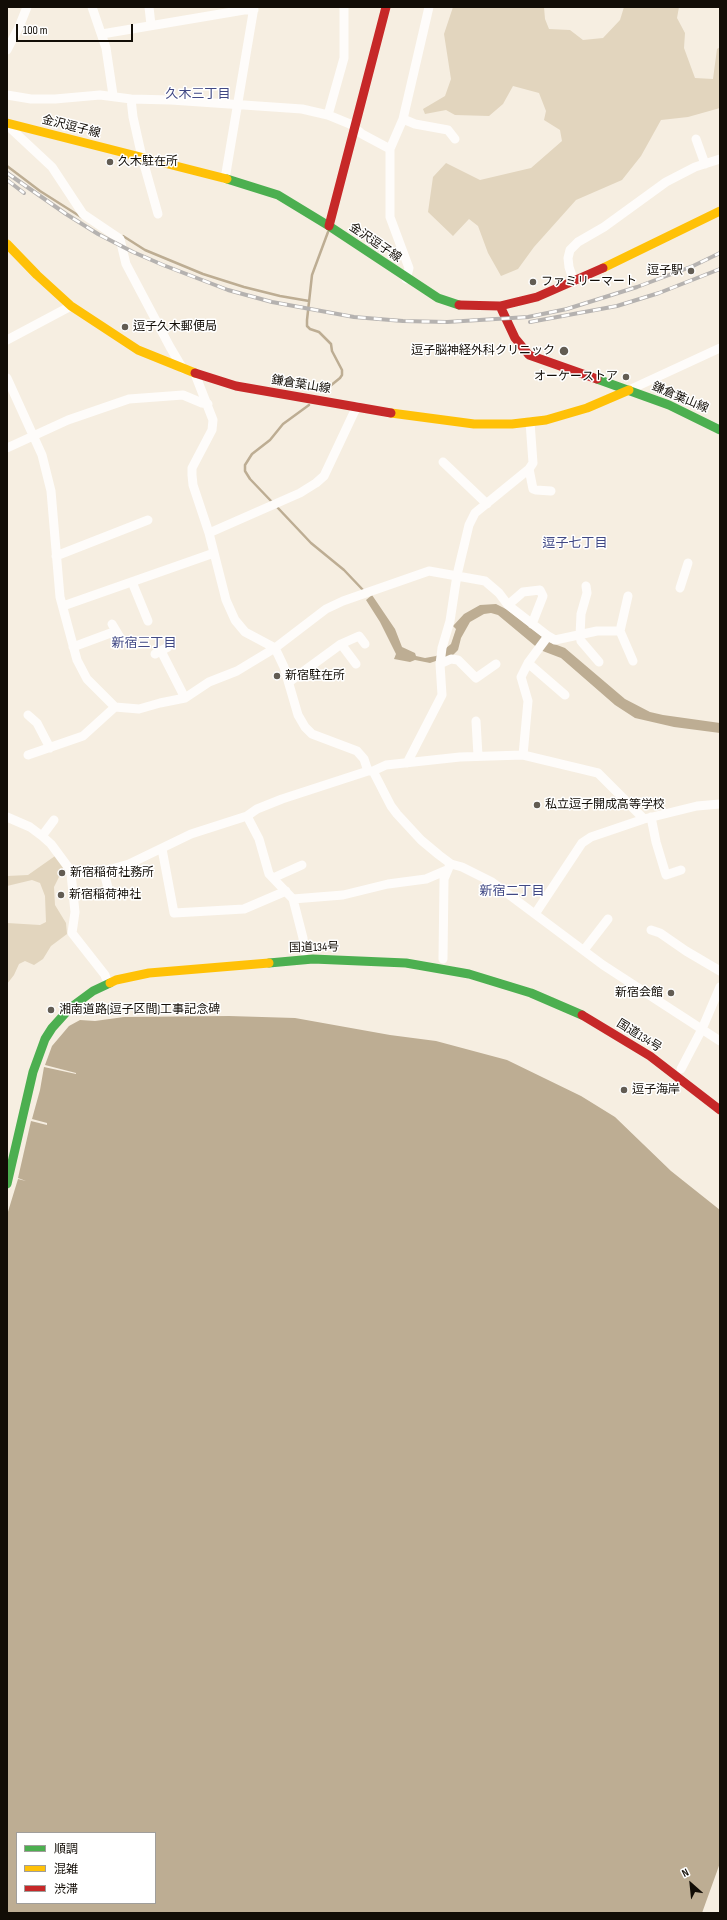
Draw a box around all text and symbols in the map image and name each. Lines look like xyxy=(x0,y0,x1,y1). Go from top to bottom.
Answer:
scale bar xyxy=(18,16,135,42)
text: 100 m xyxy=(23,23,48,38)
district label: 久木三丁目 xyxy=(166,87,230,103)
street label: 金沢逗子線 xyxy=(40,113,102,141)
place label: 久木駐在所 xyxy=(118,155,178,169)
marker: 久木駐在所 xyxy=(105,157,115,167)
street label: 金沢逗子線 xyxy=(346,220,404,266)
place label: 逗子駅 xyxy=(647,264,683,278)
marker: 逗子駅 xyxy=(686,266,696,276)
place label: ファミリーマート xyxy=(541,275,637,289)
marker: ファミリーマート xyxy=(528,277,538,287)
place label: 逗子久木郵便局 xyxy=(133,320,217,334)
marker: 逗子久木郵便局 xyxy=(120,322,130,332)
place label: 逗子脳神経外科クリニック xyxy=(411,344,555,358)
marker: 逗子脳神経外科クリニック xyxy=(558,345,570,357)
place label: オーケーストア xyxy=(534,370,618,384)
marker: オーケーストア xyxy=(621,372,631,382)
street label: 鎌倉葉山線 xyxy=(270,373,332,397)
street label: 鎌倉葉山線 xyxy=(650,380,710,416)
district label: 逗子七丁目 xyxy=(543,536,607,552)
district label: 新宿三丁目 xyxy=(112,636,176,652)
place label: 新宿駐在所 xyxy=(285,669,345,683)
marker: 新宿駐在所 xyxy=(272,671,282,681)
place label: 私立逗子開成高等学校 xyxy=(545,798,665,812)
marker: 私立逗子開成高等学校 xyxy=(532,800,542,810)
place label: 新宿稲荷社務所 xyxy=(70,866,154,880)
marker: 新宿稲荷社務所 xyxy=(57,868,67,878)
district label: 新宿二丁目 xyxy=(480,884,544,900)
place label: 新宿稲荷神社 xyxy=(69,888,141,902)
marker: 新宿稲荷神社 xyxy=(56,890,66,900)
street label: 国道134号 xyxy=(289,940,339,956)
place label: 新宿会館 xyxy=(615,986,663,1000)
marker: 新宿会館 xyxy=(666,988,676,998)
place label: 湘南道路(逗子区間)工事記念碑 xyxy=(59,1003,220,1017)
marker: 湘南道路(逗子区間)工事記念碑 xyxy=(46,1005,56,1015)
street label: 国道134号 xyxy=(614,1017,664,1055)
place label: 逗子海岸 xyxy=(632,1083,680,1097)
marker: 逗子海岸 xyxy=(619,1085,629,1095)
legend xyxy=(16,1832,156,1904)
text: 順調 xyxy=(54,1842,78,1857)
text: 混雑 xyxy=(54,1862,78,1877)
north arrow xyxy=(671,1864,711,1904)
text: N xyxy=(680,1866,691,1880)
text: 渋滞 xyxy=(54,1882,78,1897)

